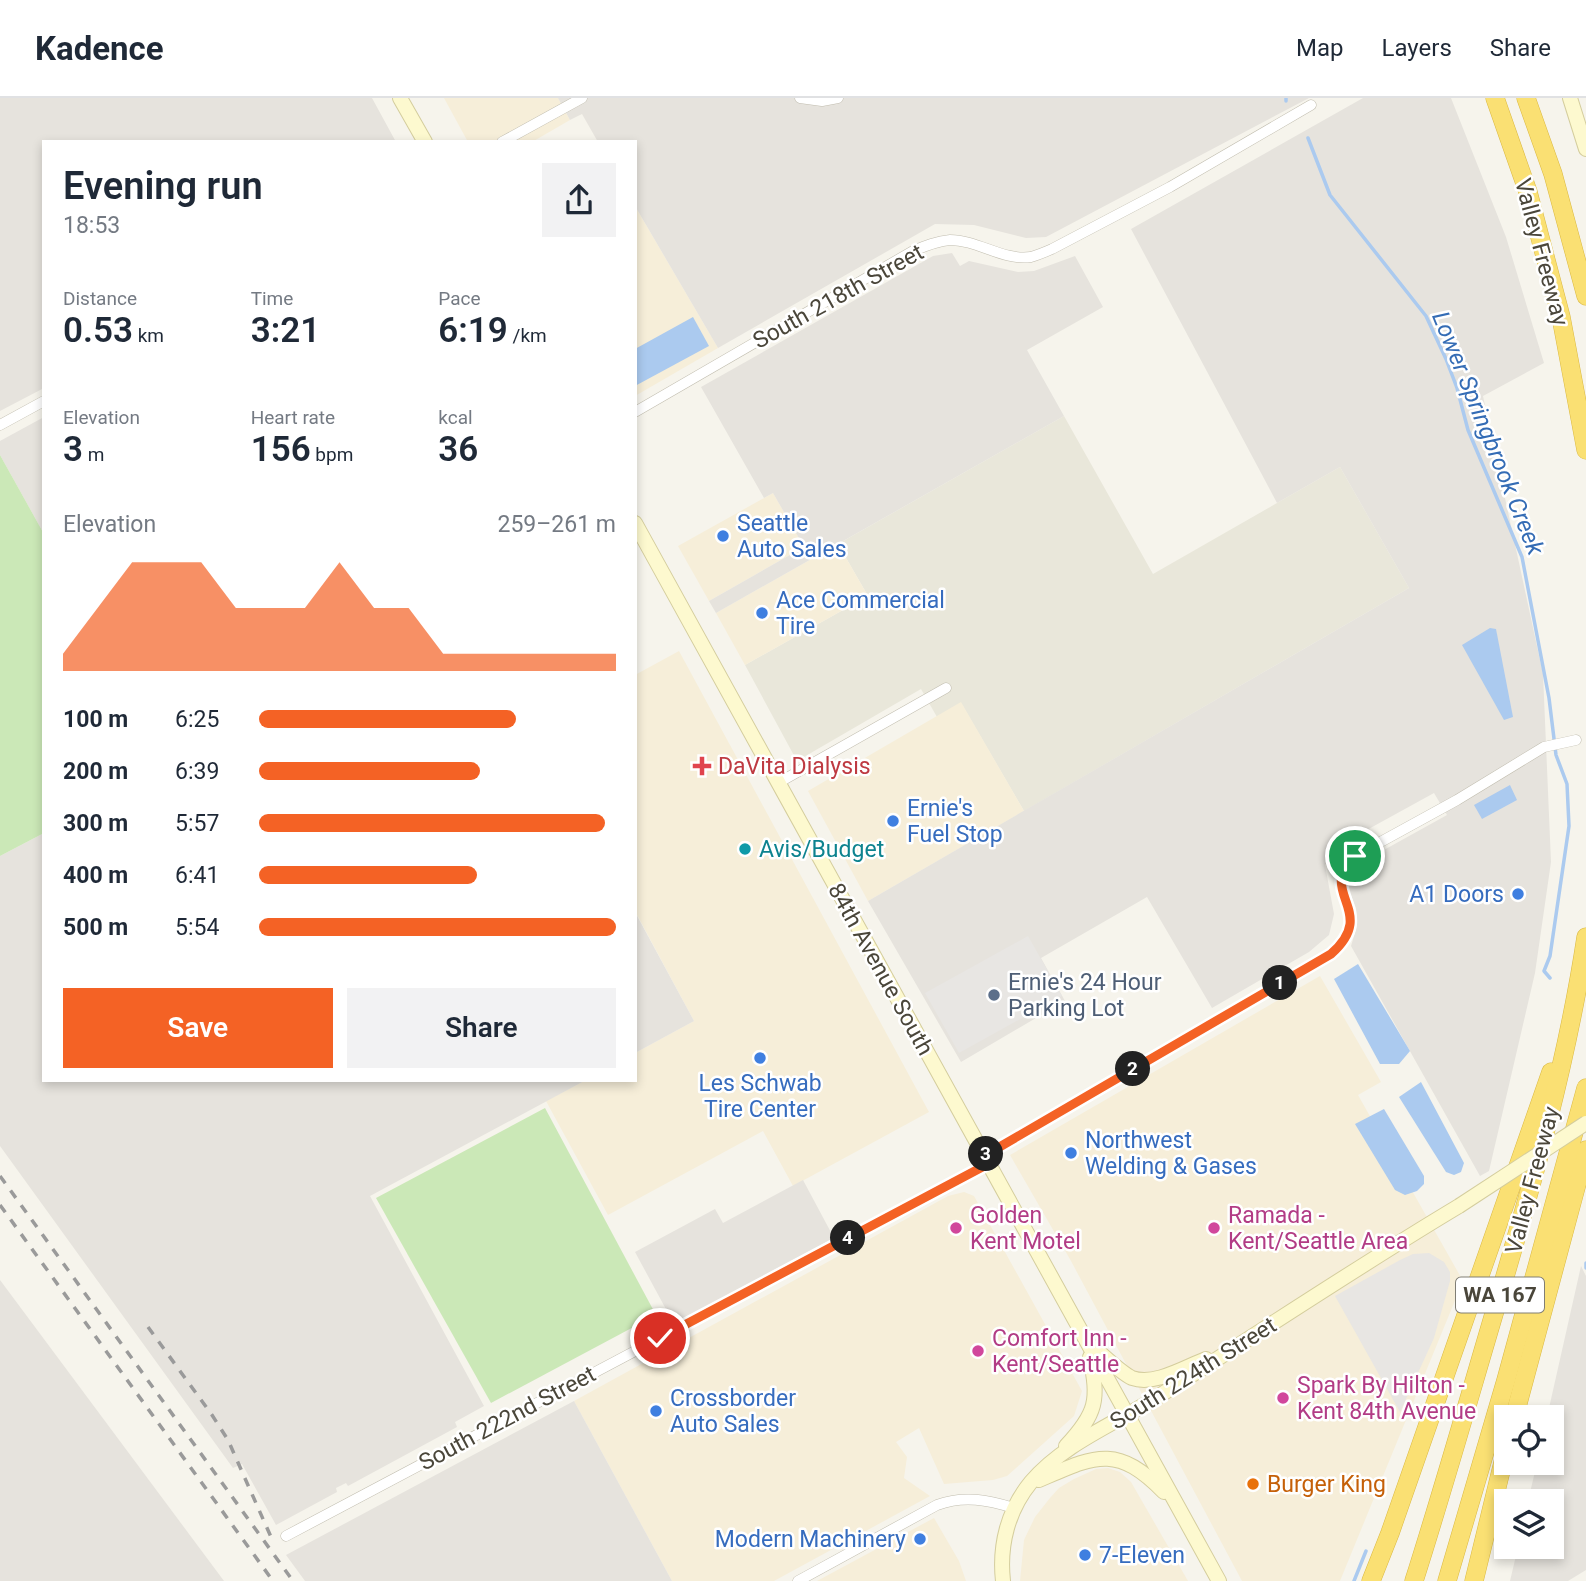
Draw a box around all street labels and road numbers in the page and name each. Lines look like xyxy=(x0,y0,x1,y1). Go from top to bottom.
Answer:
street label: Valley Freeway xyxy=(1509,176,1574,329)
street label: South 218th Street xyxy=(748,238,928,354)
street label: 84th Avenue South xyxy=(822,879,939,1060)
street label: Valley Freeway xyxy=(1500,1103,1565,1257)
road number: WA 167 xyxy=(1456,1278,1544,1312)
street label: South 224th Street xyxy=(1105,1311,1281,1435)
street label: South 222nd Street xyxy=(414,1360,600,1476)

